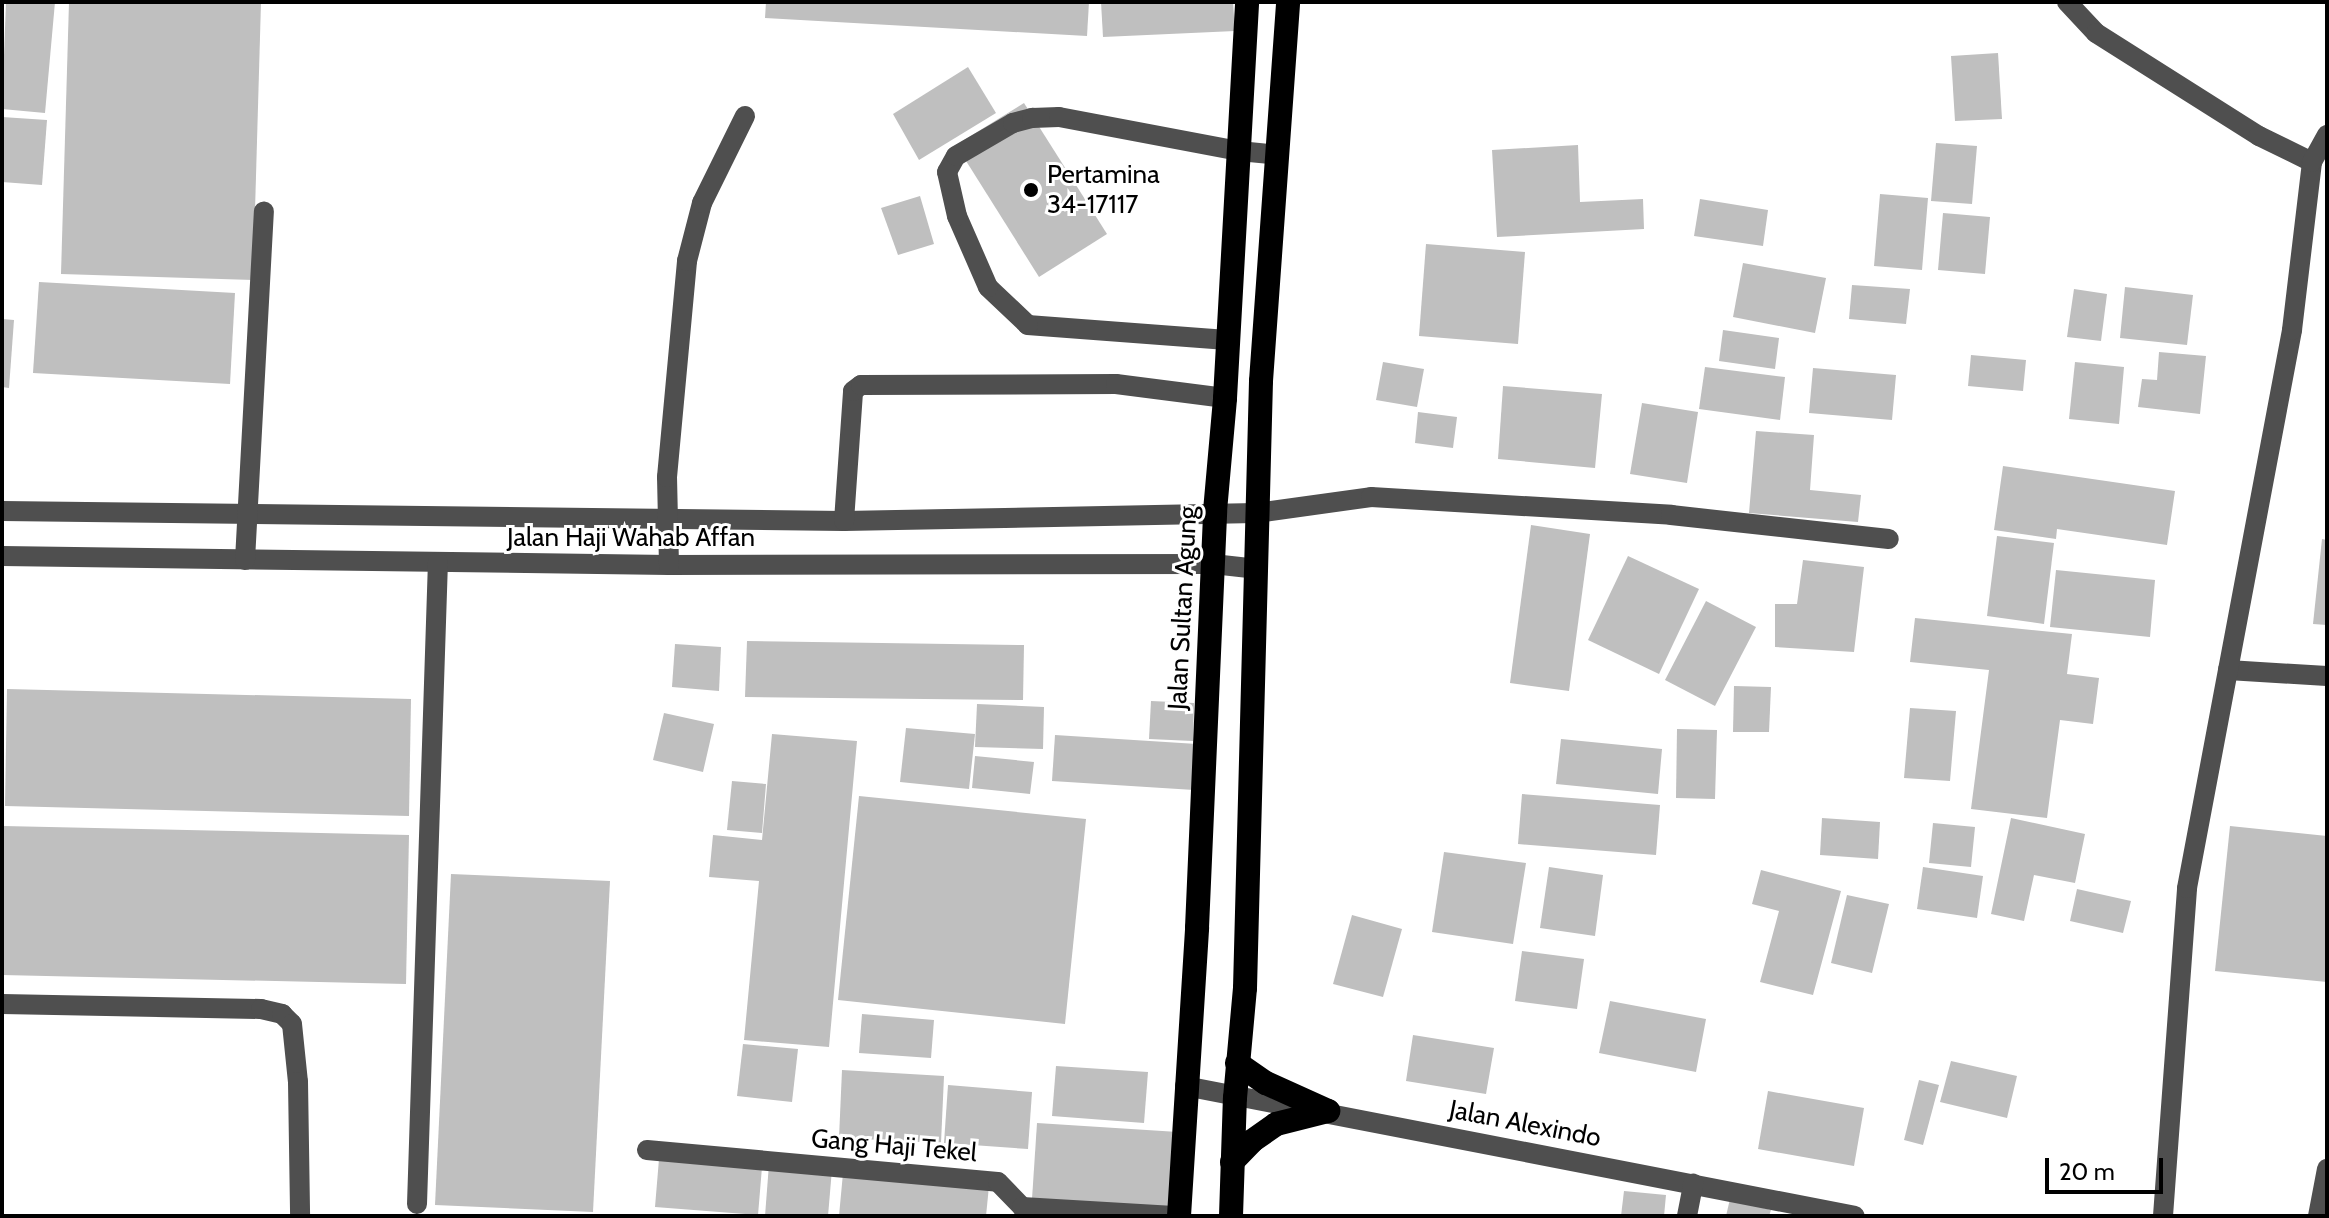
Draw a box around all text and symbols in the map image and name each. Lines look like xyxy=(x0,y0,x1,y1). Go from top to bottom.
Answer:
place label: Pertamina 34-17117 xyxy=(1047,159,1160,220)
marker: Pertamina 34-17117 xyxy=(1022,181,1040,199)
street label: Jalan Sultan Agung xyxy=(1162,505,1204,711)
street label: Jalan Haji Wahab Affan xyxy=(507,522,755,554)
street label: Jalan Alexindo xyxy=(1446,1094,1604,1154)
street label: Gang Haji Tekel xyxy=(810,1123,978,1169)
scale bar xyxy=(2049,1142,2167,1192)
text: 20 m xyxy=(2059,1157,2115,1186)

